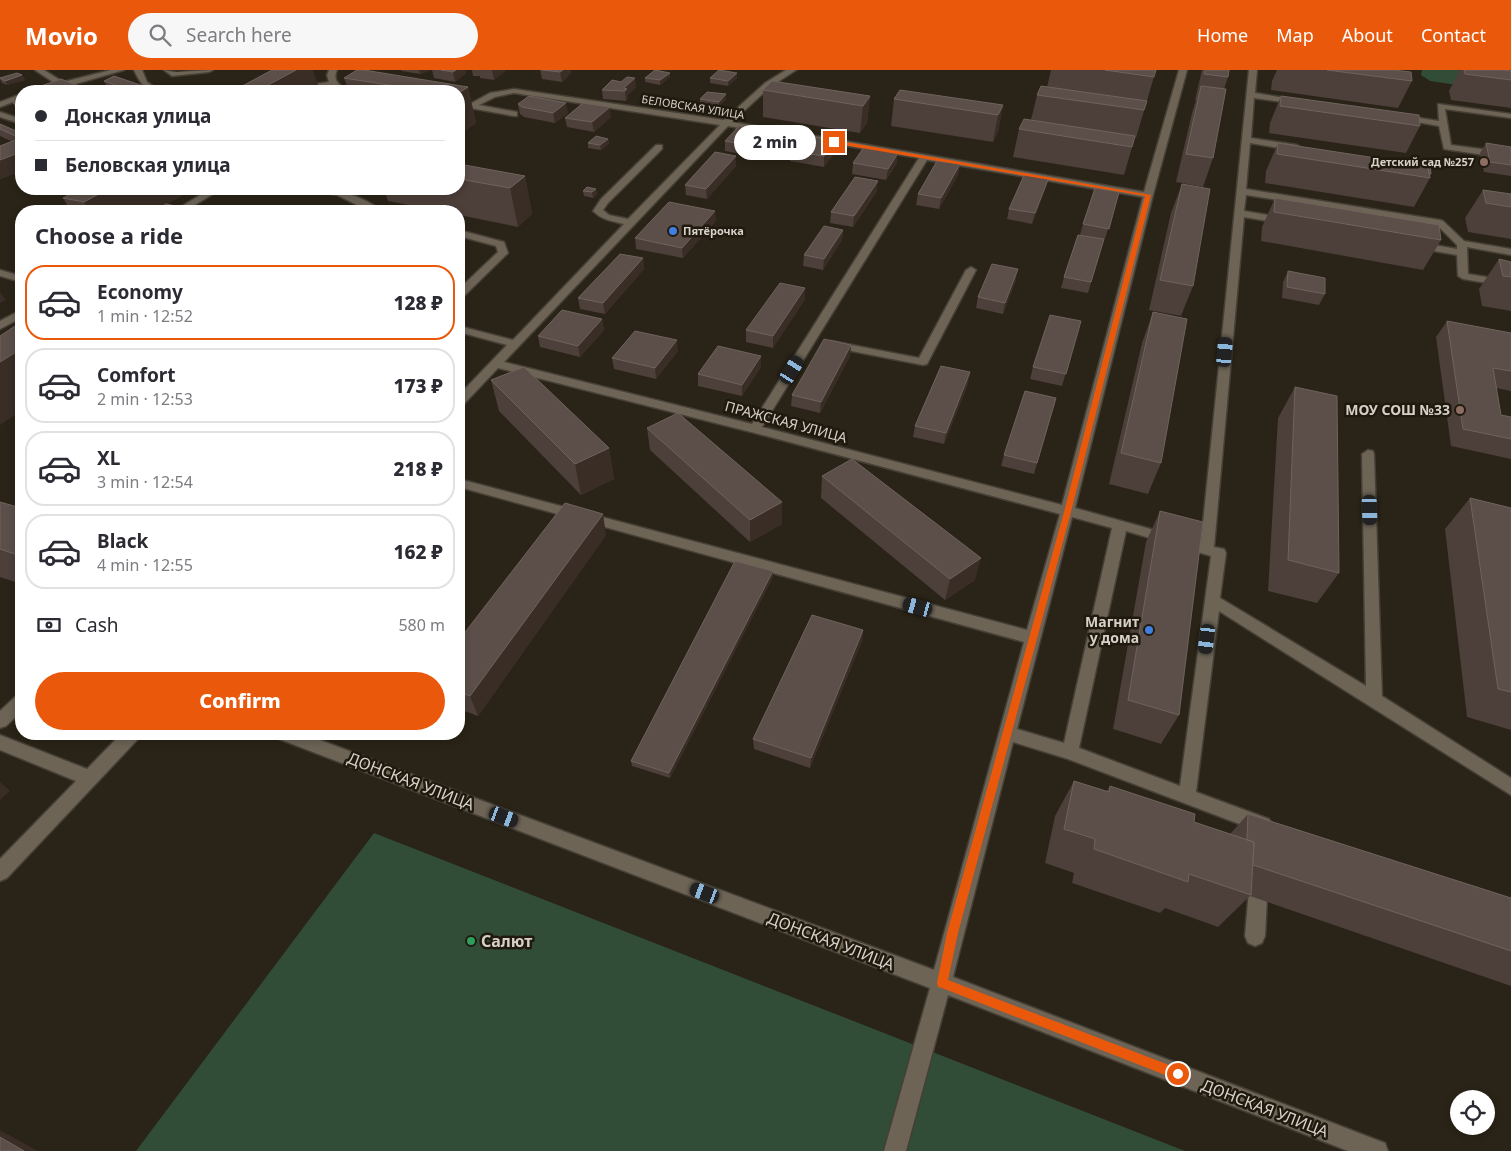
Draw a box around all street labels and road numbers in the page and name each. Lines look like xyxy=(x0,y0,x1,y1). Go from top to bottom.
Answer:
street label: БЕЛОВСКАЯ УЛИЦА xyxy=(641,91,746,122)
street label: ПРАЖСКАЯ УЛИЦА xyxy=(723,396,849,447)
street label: ДОНСКАЯ УЛИЦА xyxy=(344,747,478,816)
street label: ДОНСКАЯ УЛИЦА xyxy=(764,907,898,976)
street label: ДОНСКАЯ УЛИЦА xyxy=(1198,1074,1332,1143)

